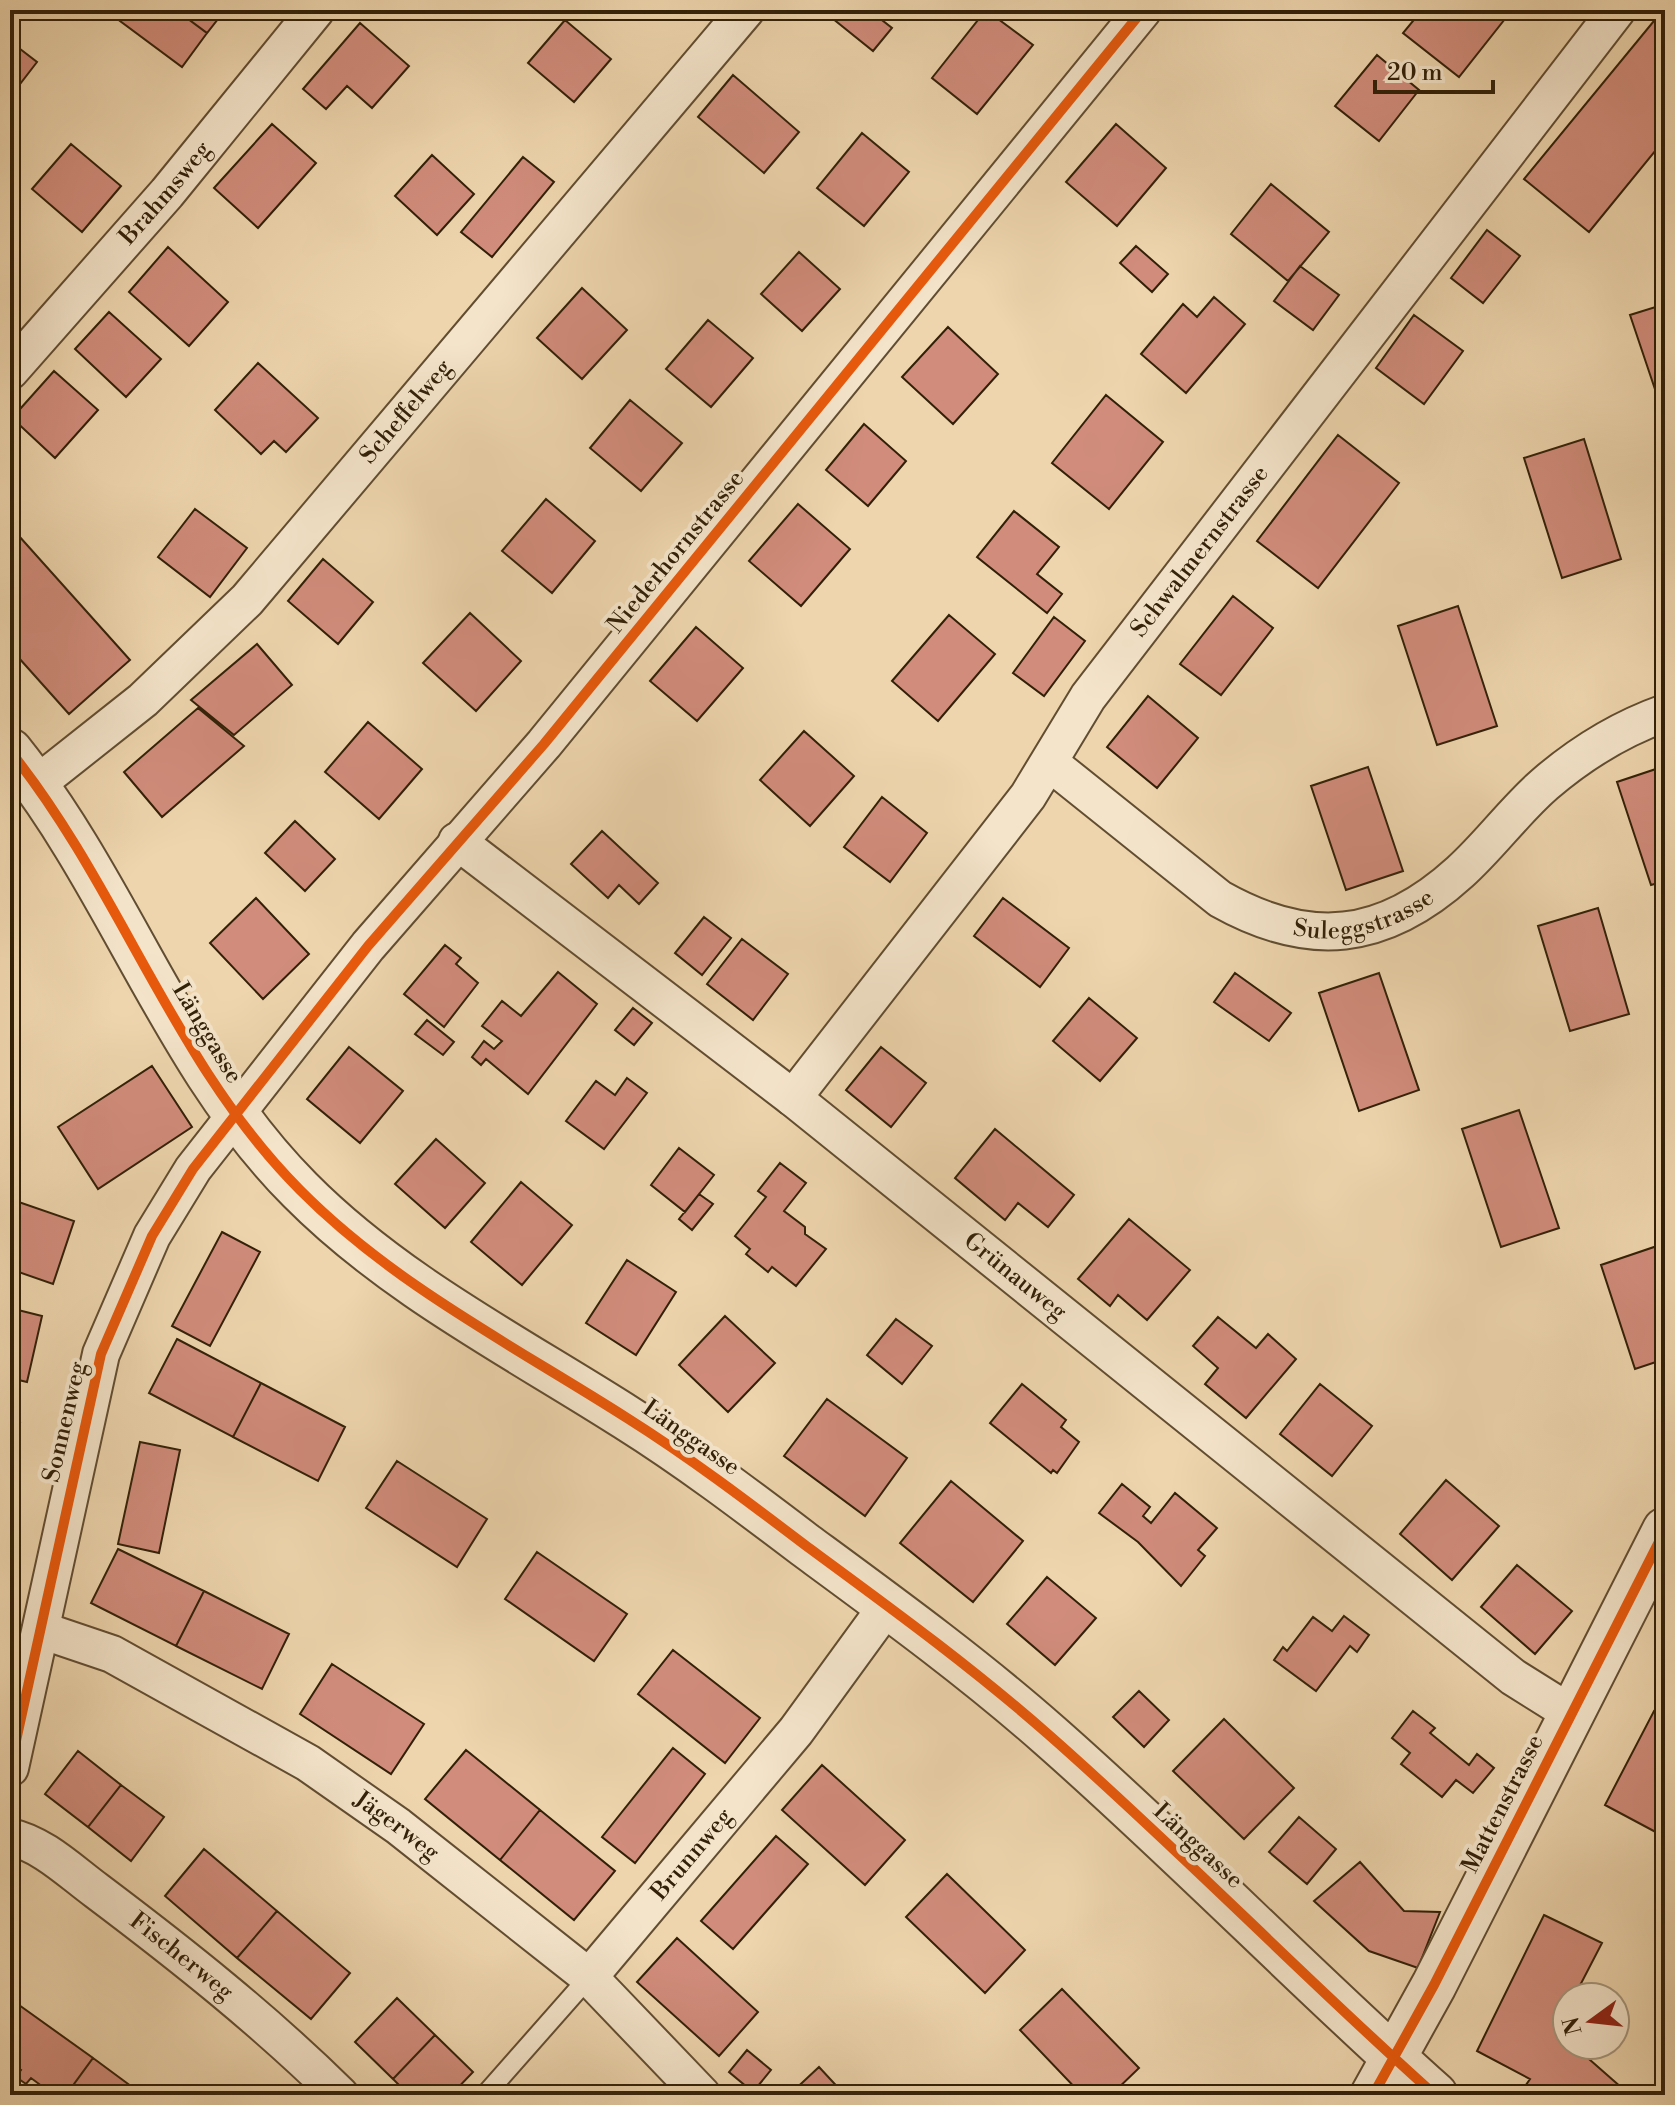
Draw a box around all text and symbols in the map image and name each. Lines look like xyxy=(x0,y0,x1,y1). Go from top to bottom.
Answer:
scale bar xyxy=(1375,44,1493,94)
text: 20 m xyxy=(1387,58,1443,88)
street label: Brahmsweg xyxy=(112,135,218,252)
street label: Scheffelweg xyxy=(354,353,459,470)
street label: Schwalmernstrasse xyxy=(1124,460,1276,643)
street label: Niederhornstrasse xyxy=(601,464,751,640)
street label: Suleggstrasse xyxy=(1291,883,1440,947)
street label: Länggasse xyxy=(165,977,249,1089)
street label: Grünauweg xyxy=(958,1226,1073,1327)
street label: Sonnenweg xyxy=(37,1358,94,1485)
street label: Länggasse xyxy=(636,1393,746,1483)
street label: Mattenstrasse xyxy=(1455,1730,1551,1878)
street label: Jägerweg xyxy=(347,1784,446,1868)
street label: Länggasse xyxy=(1147,1797,1249,1895)
street label: Brunnweg xyxy=(644,1802,740,1908)
street label: Fischerweg xyxy=(123,1906,240,2007)
north arrow xyxy=(1551,1981,1631,2061)
text: N xyxy=(1558,2013,1588,2038)

